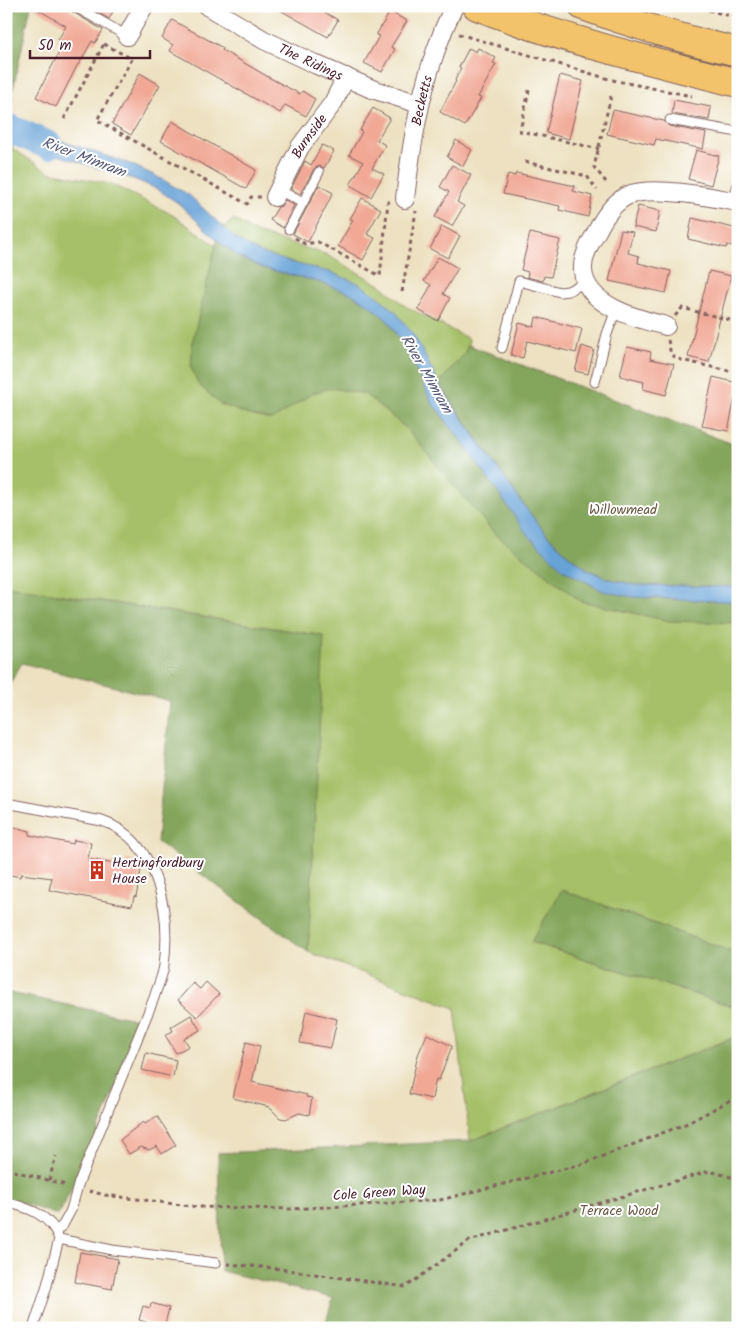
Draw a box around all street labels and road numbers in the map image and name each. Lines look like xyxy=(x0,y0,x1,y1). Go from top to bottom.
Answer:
street label: The Ridings xyxy=(274,38,346,87)
street label: Becketts xyxy=(406,73,439,128)
street label: Burnside xyxy=(286,109,334,162)
street label: Cole Green Way xyxy=(332,1179,427,1207)

